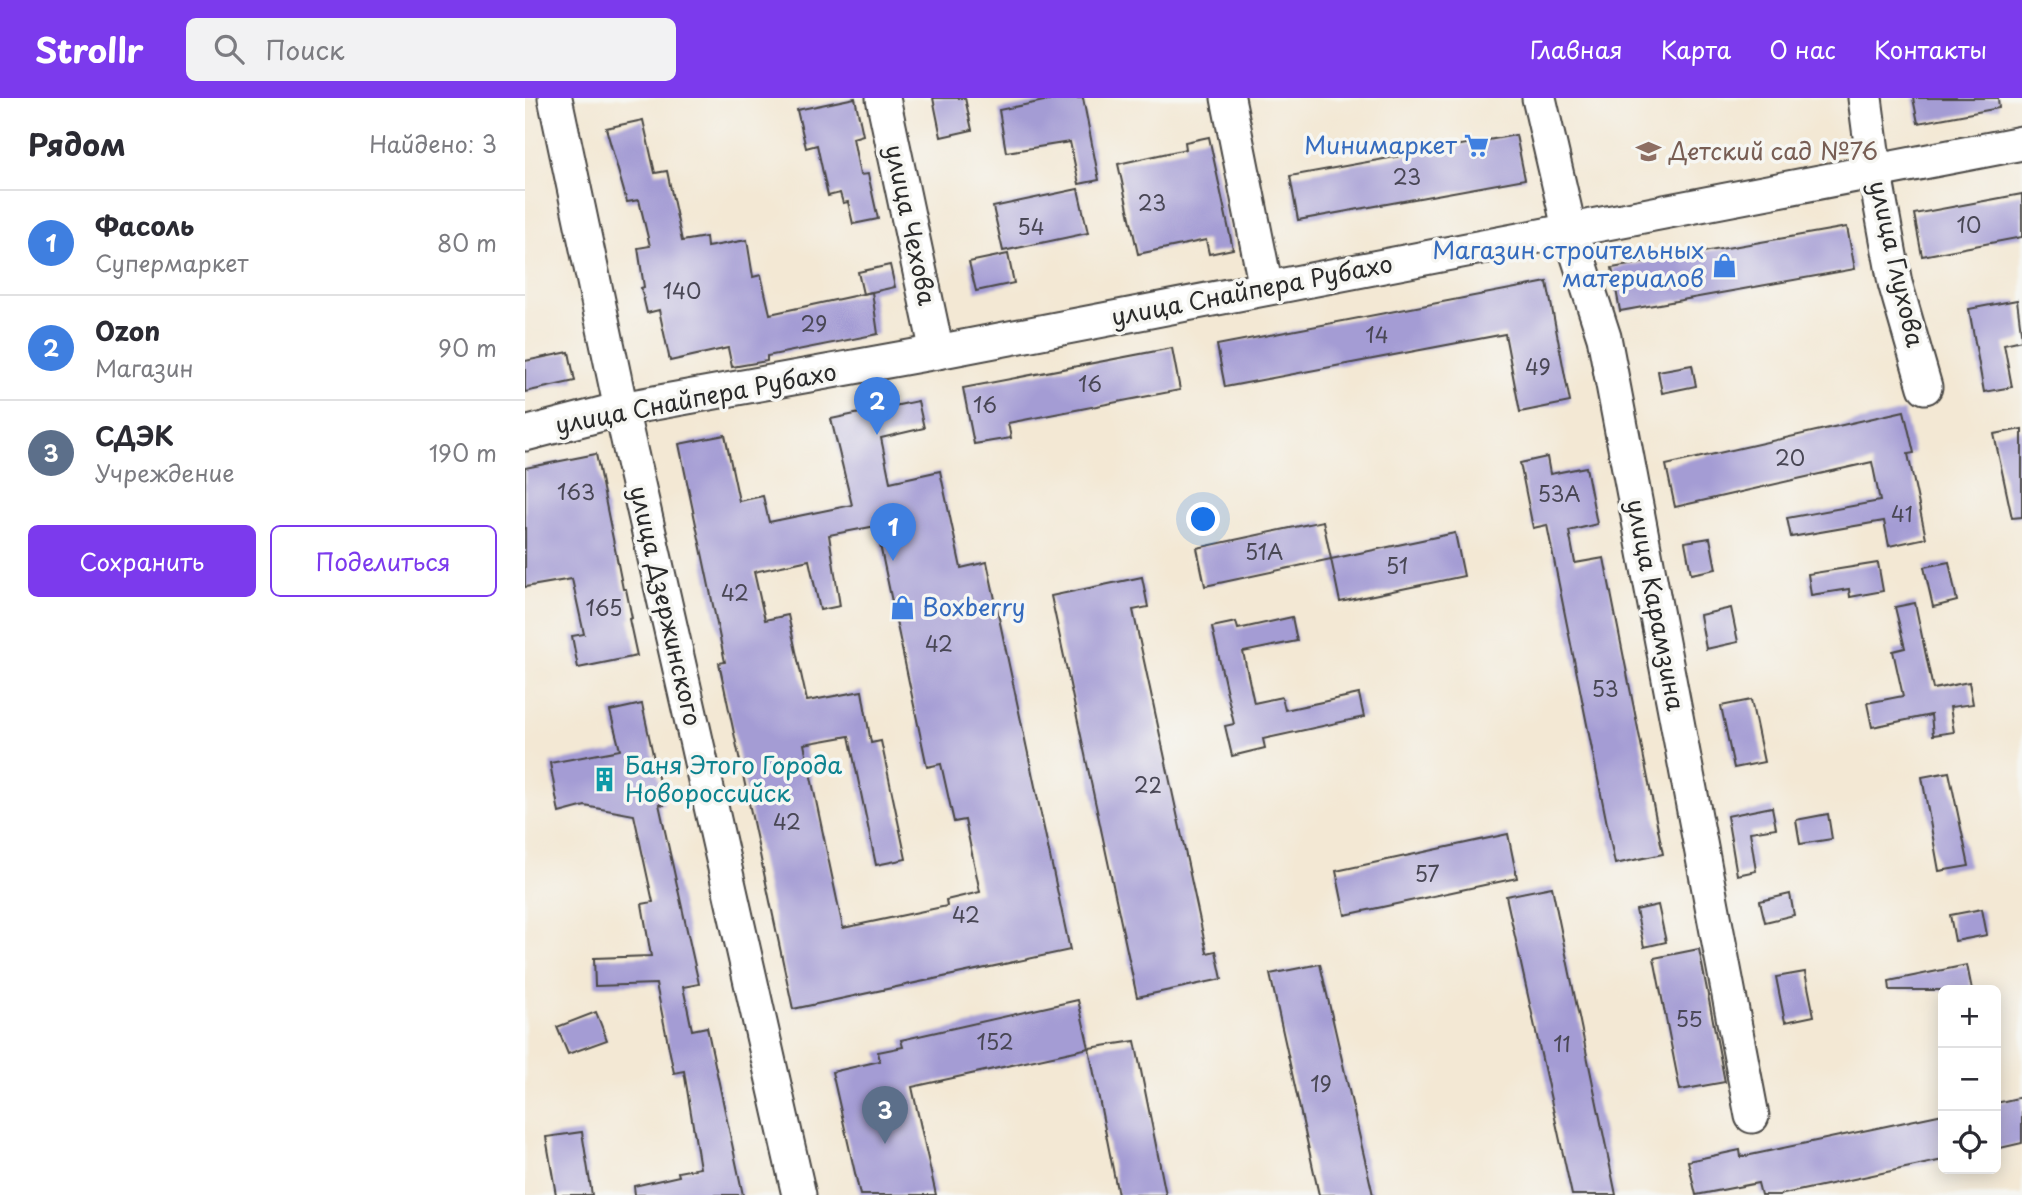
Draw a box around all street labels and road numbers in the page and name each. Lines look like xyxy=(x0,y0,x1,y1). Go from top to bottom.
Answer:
street label: улица Чехова xyxy=(877,141,947,308)
street label: улица Глухова xyxy=(1861,177,1935,350)
street label: улица Снайпера Рубахо xyxy=(1108,244,1395,334)
street label: улица Снайпера Рубахо xyxy=(552,352,839,442)
street label: улица Дзержинского xyxy=(622,482,712,729)
street label: улица Карамзина xyxy=(1619,496,1695,714)

